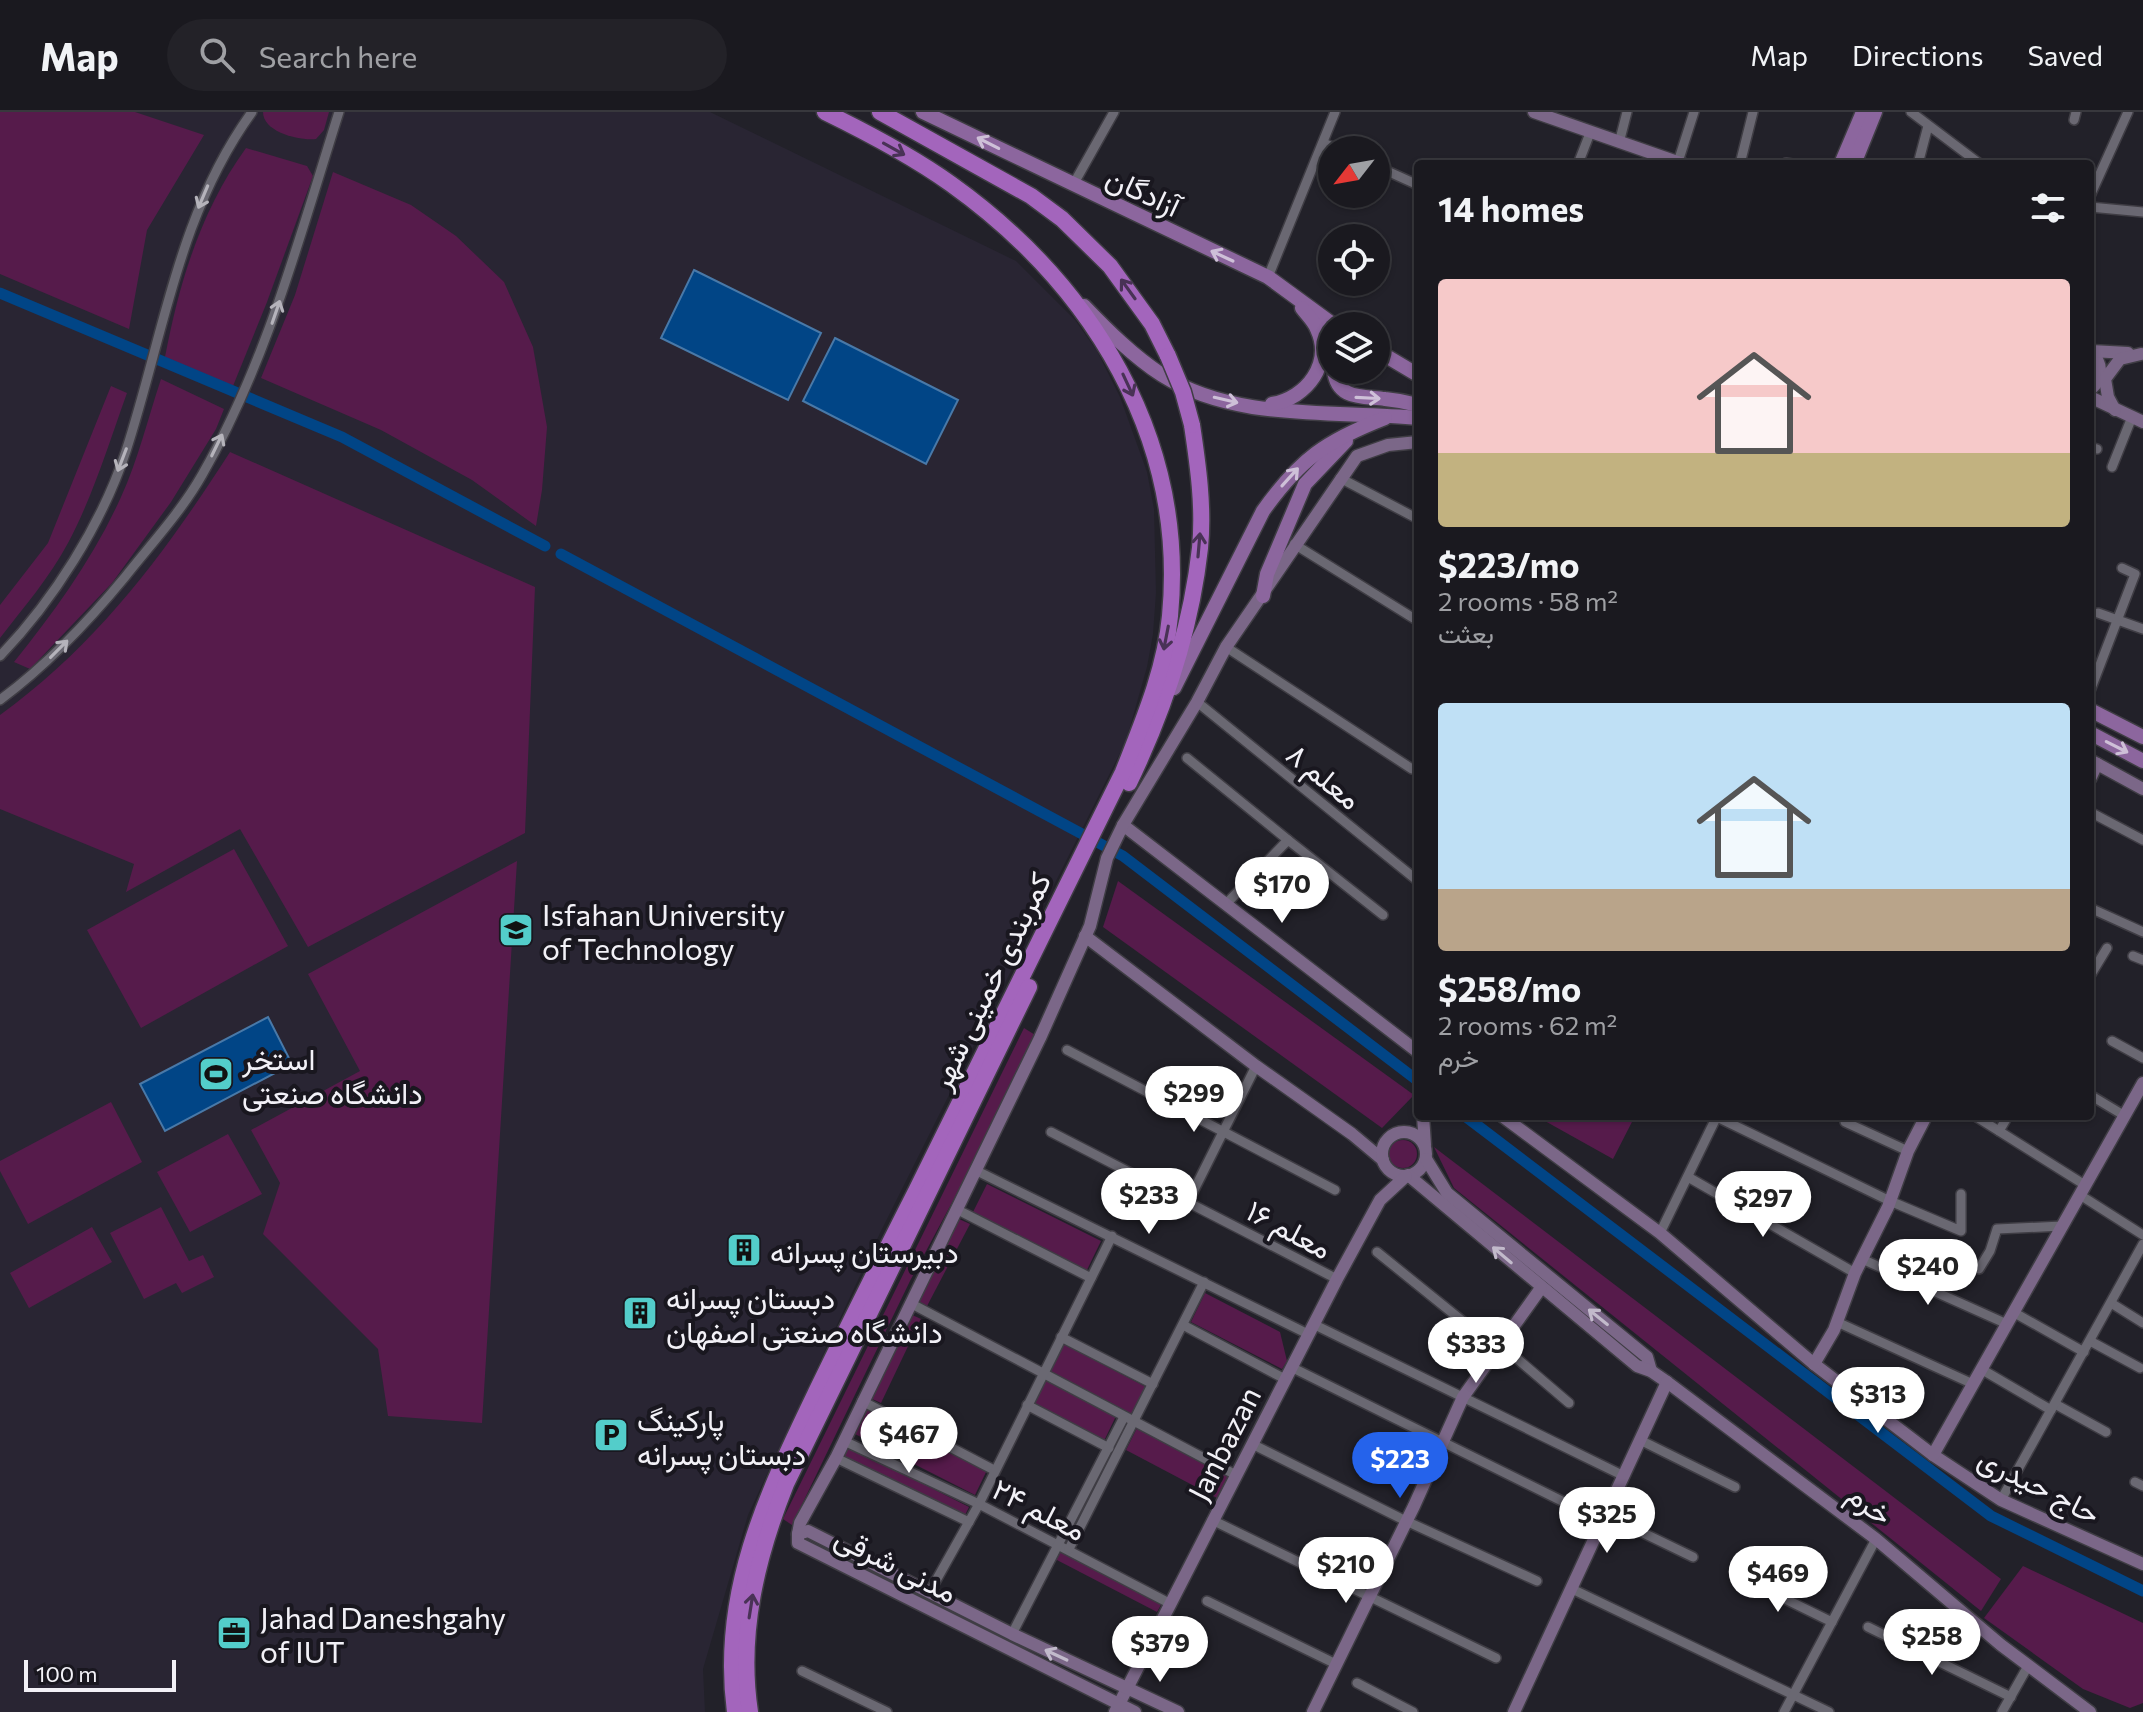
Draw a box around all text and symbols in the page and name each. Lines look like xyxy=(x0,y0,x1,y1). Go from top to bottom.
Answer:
search box xyxy=(167,19,727,91)
text: Map xyxy=(40,32,119,79)
icon: search xyxy=(195,33,239,77)
text: Search here xyxy=(259,37,417,74)
text: Map xyxy=(1750,38,1808,72)
text: Directions xyxy=(1852,38,1983,72)
text: Saved xyxy=(2027,38,2103,72)
one-way arrow xyxy=(976,134,1000,150)
north arrow xyxy=(1318,136,1390,208)
map controls xyxy=(1318,136,1390,384)
one-way arrow xyxy=(882,141,905,157)
street label: آزادگان xyxy=(1100,157,1189,226)
one-way arrow xyxy=(195,184,210,208)
icon: filters xyxy=(2026,186,2070,230)
text: 14 homes xyxy=(1438,187,1584,229)
button: locate xyxy=(1318,224,1390,296)
one-way arrow xyxy=(1210,247,1235,262)
one-way arrow xyxy=(1119,279,1136,300)
one-way arrow xyxy=(269,300,284,325)
button: layers xyxy=(1318,312,1390,384)
icon: home xyxy=(1682,331,1826,475)
one-way arrow xyxy=(1121,373,1136,397)
one-way arrow xyxy=(1354,390,1381,405)
one-way arrow xyxy=(1213,393,1239,408)
one-way arrow xyxy=(210,433,225,457)
one-way arrow xyxy=(114,447,128,472)
one-way arrow xyxy=(1280,467,1298,487)
one-way arrow xyxy=(1192,532,1207,559)
text: $223/mo xyxy=(1438,543,1580,585)
text: 2 rooms · 58 m² xyxy=(1438,585,1618,616)
text: بعثت xyxy=(1438,617,1494,648)
one-way arrow xyxy=(1158,624,1173,650)
one-way arrow xyxy=(49,640,68,659)
street label: معلم ۸ xyxy=(1278,734,1370,818)
one-way arrow xyxy=(2104,740,2128,755)
icon: home xyxy=(1682,755,1826,899)
pin: $170 xyxy=(1235,857,1329,925)
street label: کمربندی خمینی شهر xyxy=(920,865,1059,1096)
text: $170 xyxy=(1253,867,1311,898)
place label: Isfahan University of Technology xyxy=(542,895,785,966)
school or university icon: Isfahan University of Technology xyxy=(497,911,535,949)
text: $258/mo xyxy=(1438,967,1581,1009)
text: 2 rooms · 62 m² xyxy=(1438,1009,1617,1040)
place label: استخر دانشگاه صنعتی xyxy=(241,1039,423,1112)
text: خرم xyxy=(1438,1041,1479,1072)
sports icon: استخر دانشگاه صنعتی xyxy=(197,1055,235,1093)
pin: $299 xyxy=(1147,1066,1241,1134)
text: $299 xyxy=(1163,1076,1225,1107)
pin: $233 xyxy=(1102,1168,1196,1236)
pin: $297 xyxy=(1716,1171,1810,1239)
text: $233 xyxy=(1119,1178,1179,1209)
text: $297 xyxy=(1733,1181,1793,1212)
street label: معلم ۱۶ xyxy=(1240,1190,1339,1268)
building icon: دبیرستان پسرانه xyxy=(725,1231,763,1269)
place label: دبیرستان پسرانه xyxy=(770,1232,959,1273)
pin: $240 xyxy=(1881,1239,1975,1307)
one-way arrow xyxy=(1492,1246,1513,1264)
text: $240 xyxy=(1897,1249,1959,1280)
place label: دبستان پسرانه دانشگاه صنعتی اصفهان xyxy=(666,1278,943,1351)
building icon: دبستان پسرانه دانشگاه صنعتی اصفهان xyxy=(621,1294,659,1332)
one-way arrow xyxy=(1588,1308,1609,1326)
pin: $333 xyxy=(1429,1317,1523,1385)
text: $333 xyxy=(1446,1327,1506,1358)
pin: $313 xyxy=(1831,1367,1925,1435)
text: $313 xyxy=(1850,1377,1907,1408)
street label: Janbazan xyxy=(1179,1380,1267,1506)
place label: پارکینگ دبستان پسرانه xyxy=(637,1400,806,1475)
pin: $467 xyxy=(862,1407,956,1475)
parking icon: پارکینگ دبستان پسرانه xyxy=(592,1416,630,1454)
text: $467 xyxy=(879,1417,939,1448)
pin: $223 xyxy=(1353,1432,1447,1500)
street label: حاج حیدری xyxy=(1971,1438,2107,1534)
text: $223 xyxy=(1370,1442,1430,1473)
street label: معلم ۲۴ xyxy=(986,1469,1093,1550)
street label: خرم xyxy=(1839,1474,1901,1534)
pin: $325 xyxy=(1560,1487,1654,1555)
text: $325 xyxy=(1577,1497,1637,1528)
street label: مدنی شرقی xyxy=(829,1517,964,1611)
pin: $210 xyxy=(1299,1537,1393,1605)
pin: $469 xyxy=(1731,1546,1825,1614)
text: $210 xyxy=(1317,1547,1375,1578)
text: $469 xyxy=(1747,1556,1809,1587)
one-way arrow xyxy=(744,1594,759,1620)
place label: Jahad Daneshgahy of IUT xyxy=(260,1598,506,1669)
pin: $258 xyxy=(1885,1609,1979,1677)
office icon: Jahad Daneshgahy of IUT xyxy=(215,1614,253,1652)
pin: $379 xyxy=(1113,1616,1207,1684)
text: $258 xyxy=(1902,1619,1962,1650)
text: $379 xyxy=(1130,1626,1190,1657)
one-way arrow xyxy=(1045,1647,1069,1662)
scale bar xyxy=(24,1656,176,1692)
text: 100 m xyxy=(36,1660,98,1687)

